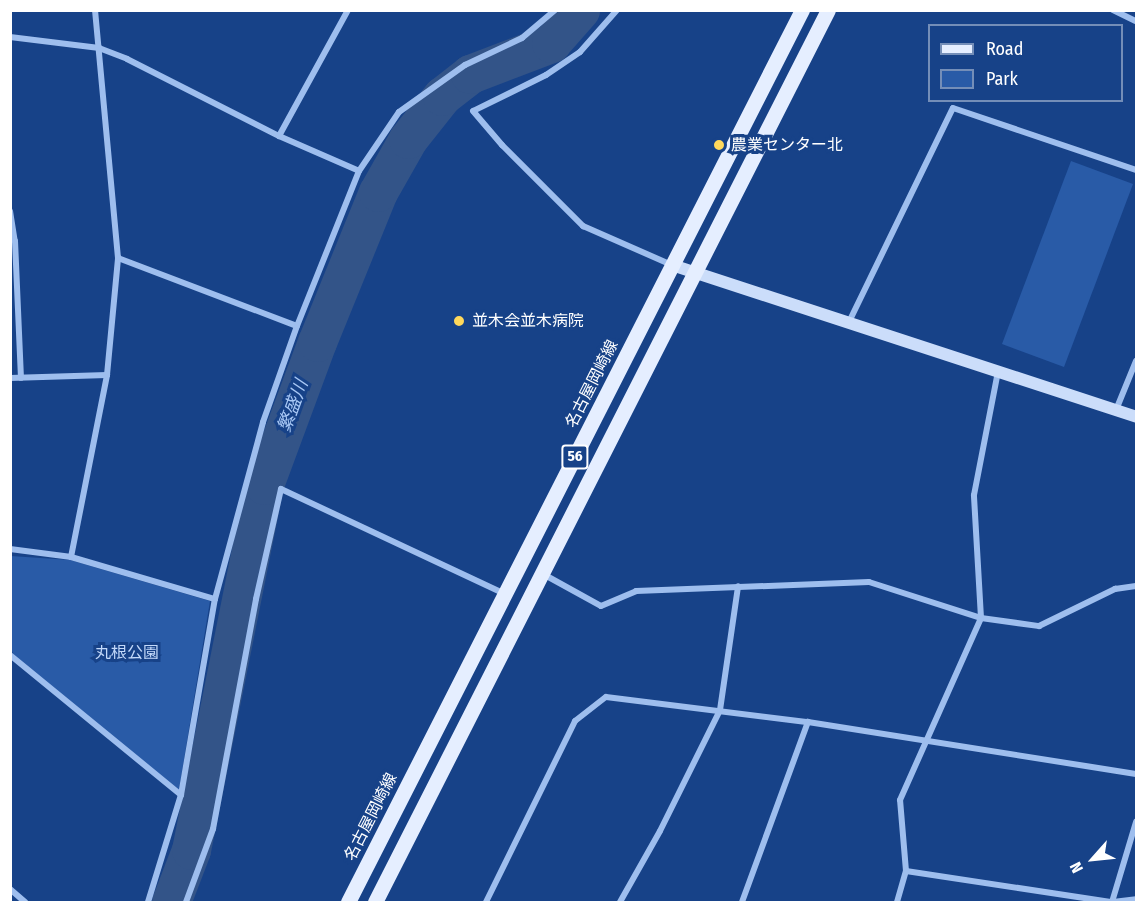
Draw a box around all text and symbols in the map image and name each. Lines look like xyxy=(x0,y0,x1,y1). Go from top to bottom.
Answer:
legend xyxy=(928,24,1123,102)
text: Road xyxy=(986,38,1023,60)
text: Park xyxy=(986,68,1018,90)
place label: 農業センター北 xyxy=(731,135,843,155)
marker: 農業センター北 xyxy=(712,138,726,152)
place label: 並木会並木病院 xyxy=(472,311,584,331)
marker: 並木会並木病院 xyxy=(450,312,468,330)
street label: 名古屋岡崎線 xyxy=(562,337,622,431)
water label: 繁盛川 xyxy=(274,377,312,435)
road number: 56 xyxy=(560,445,590,469)
park label: 丸根公園 xyxy=(95,643,159,663)
street label: 名古屋岡崎線 xyxy=(341,770,401,864)
north arrow xyxy=(1063,829,1123,889)
text: N xyxy=(1066,859,1087,876)

